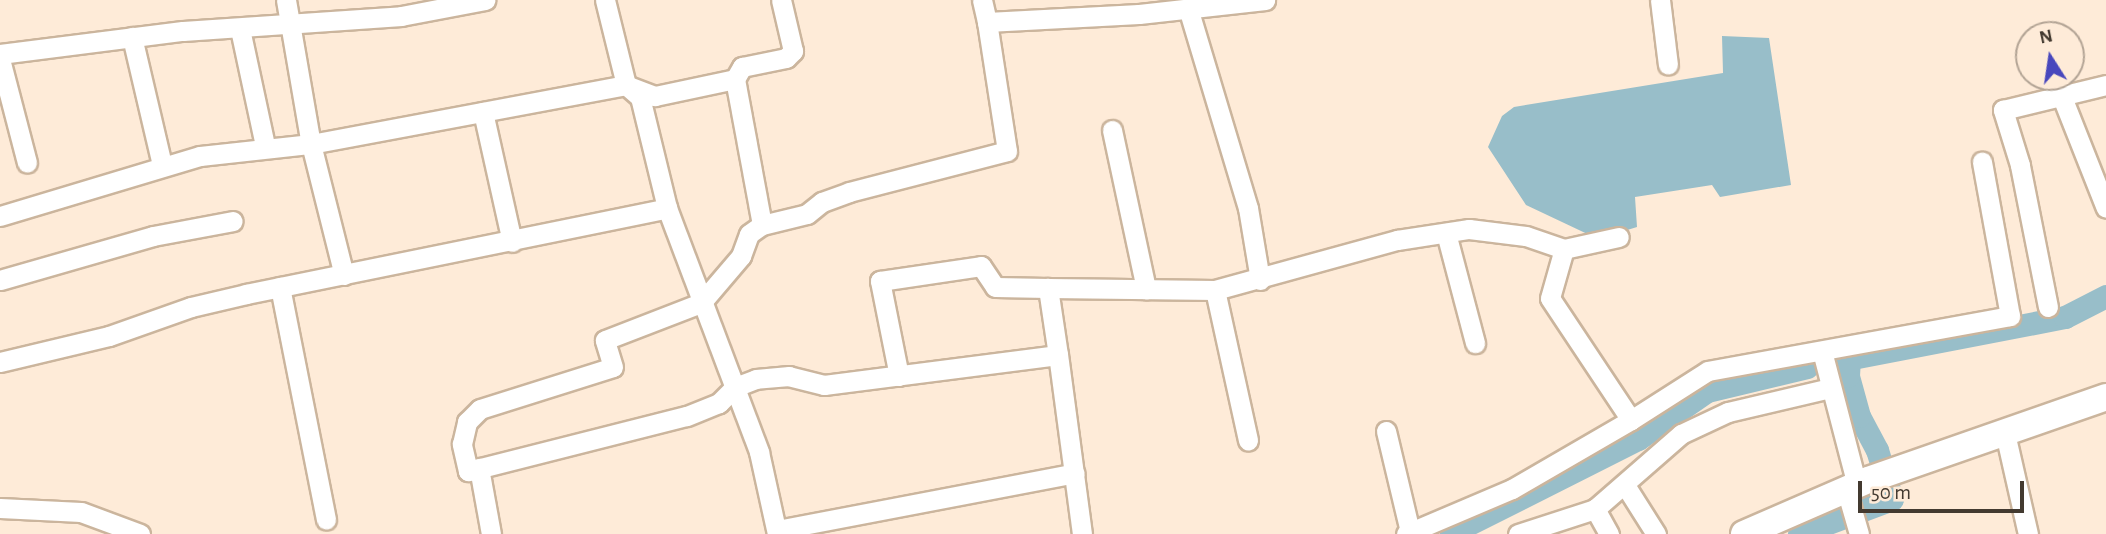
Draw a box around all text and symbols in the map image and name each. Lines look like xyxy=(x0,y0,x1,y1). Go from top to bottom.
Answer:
north arrow xyxy=(2015,21,2085,91)
text: N xyxy=(2038,26,2054,48)
scale bar xyxy=(1861,468,2027,512)
text: 50 m xyxy=(1871,482,1911,503)

